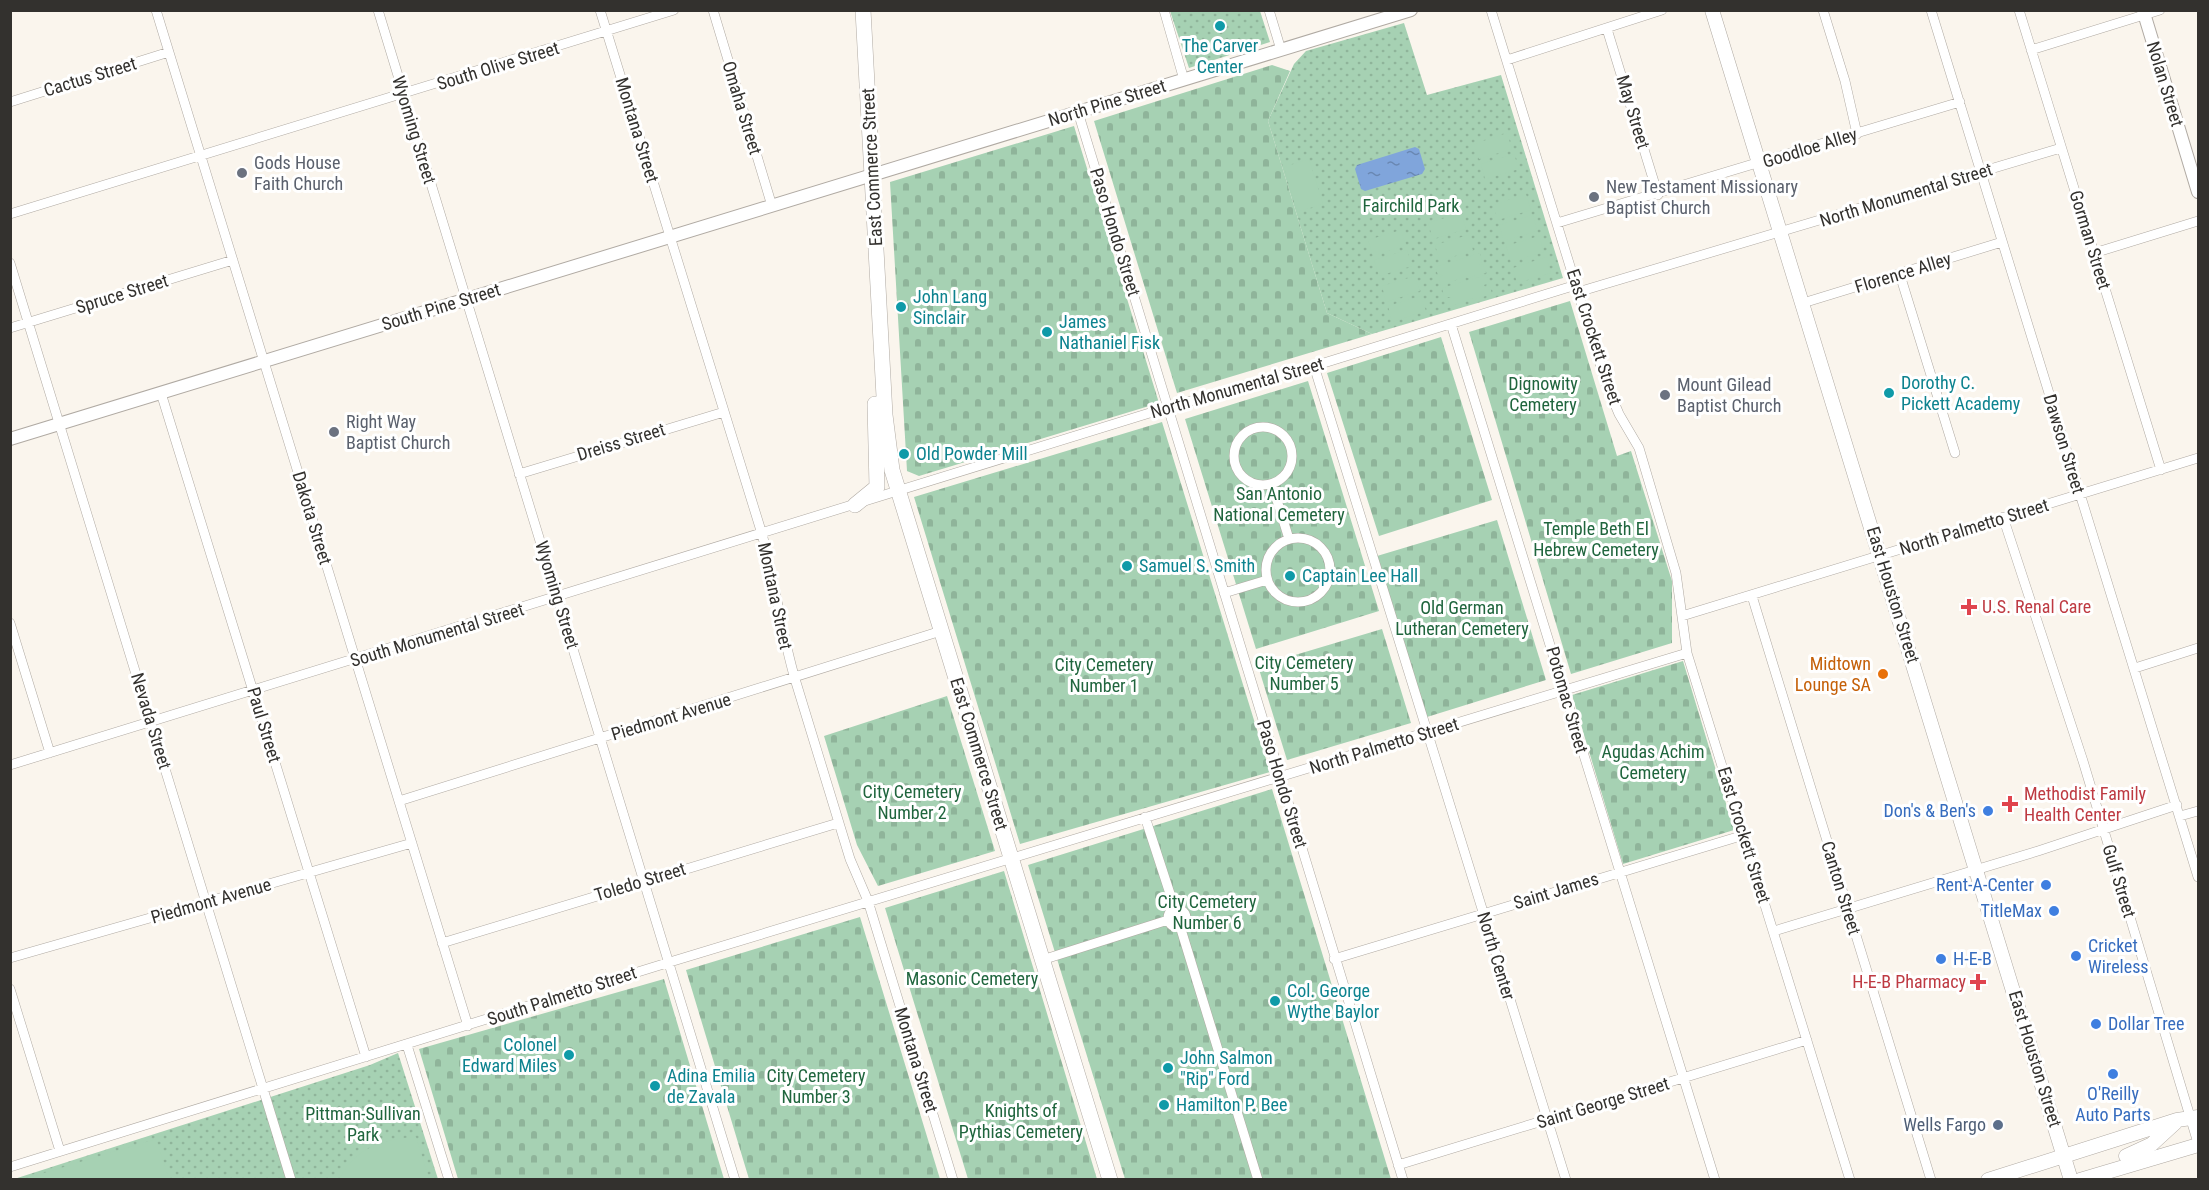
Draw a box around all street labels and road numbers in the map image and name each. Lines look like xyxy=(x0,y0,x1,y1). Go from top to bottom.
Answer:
street label: South Olive Street xyxy=(434,37,561,94)
street label: Nolan Street xyxy=(2143,39,2188,129)
street label: Cactus Street xyxy=(41,52,139,101)
street label: Omaha Street xyxy=(718,59,767,157)
street label: May Street xyxy=(1612,72,1655,151)
street label: Wyoming Street xyxy=(388,73,441,186)
street label: Montana Street xyxy=(612,75,663,185)
street label: North Pine Street xyxy=(1046,75,1168,130)
street label: East Commerce Street xyxy=(857,87,886,247)
street label: Goodloe Alley xyxy=(1760,123,1860,172)
street label: North Monumental Street xyxy=(1817,158,1995,231)
street label: Paso Hondo Street xyxy=(1086,165,1145,299)
street label: Gorman Street xyxy=(2065,188,2115,292)
street label: Florence Alley xyxy=(1852,248,1954,297)
street label: East Crockett Street xyxy=(1563,266,1626,407)
street label: Spruce Street xyxy=(73,270,171,318)
street label: South Pine Street xyxy=(379,279,503,335)
street label: North Monumental Street xyxy=(1148,353,1326,422)
street label: Dawson Street xyxy=(2039,392,2090,496)
street label: Dreiss Street xyxy=(574,418,667,465)
street label: Dakota Street xyxy=(288,469,337,567)
street label: North Palmetto Street xyxy=(1897,494,2051,559)
street label: East Houston Street xyxy=(1863,524,1924,666)
street label: Wyoming Street xyxy=(531,538,584,651)
street label: Montana Street xyxy=(754,540,797,651)
street label: South Monumental Street xyxy=(348,598,526,671)
street label: Potomac Street xyxy=(1542,644,1593,756)
street label: Nevada Street xyxy=(127,670,176,772)
street label: East Commerce Street xyxy=(946,675,1013,833)
street label: Paul Street xyxy=(243,685,286,765)
street label: Piedmont Avenue xyxy=(608,688,733,745)
street label: North Palmetto Street xyxy=(1307,713,1461,778)
street label: Paso Hondo Street xyxy=(1253,717,1312,851)
street label: East Crockett Street xyxy=(1714,764,1775,906)
street label: Canton Street xyxy=(1817,839,1866,937)
street label: Gulf Street xyxy=(2098,842,2141,920)
street label: Toledo Street xyxy=(592,858,688,905)
street label: Saint James xyxy=(1511,868,1601,913)
street label: Piedmont Avenue xyxy=(148,873,273,928)
street label: North Center xyxy=(1473,909,1520,1003)
street label: South Palmetto Street xyxy=(485,961,639,1030)
street label: East Houston Street xyxy=(2005,988,2066,1130)
street label: Montana Street xyxy=(891,1005,942,1115)
street label: Saint George Street xyxy=(1534,1072,1672,1133)

